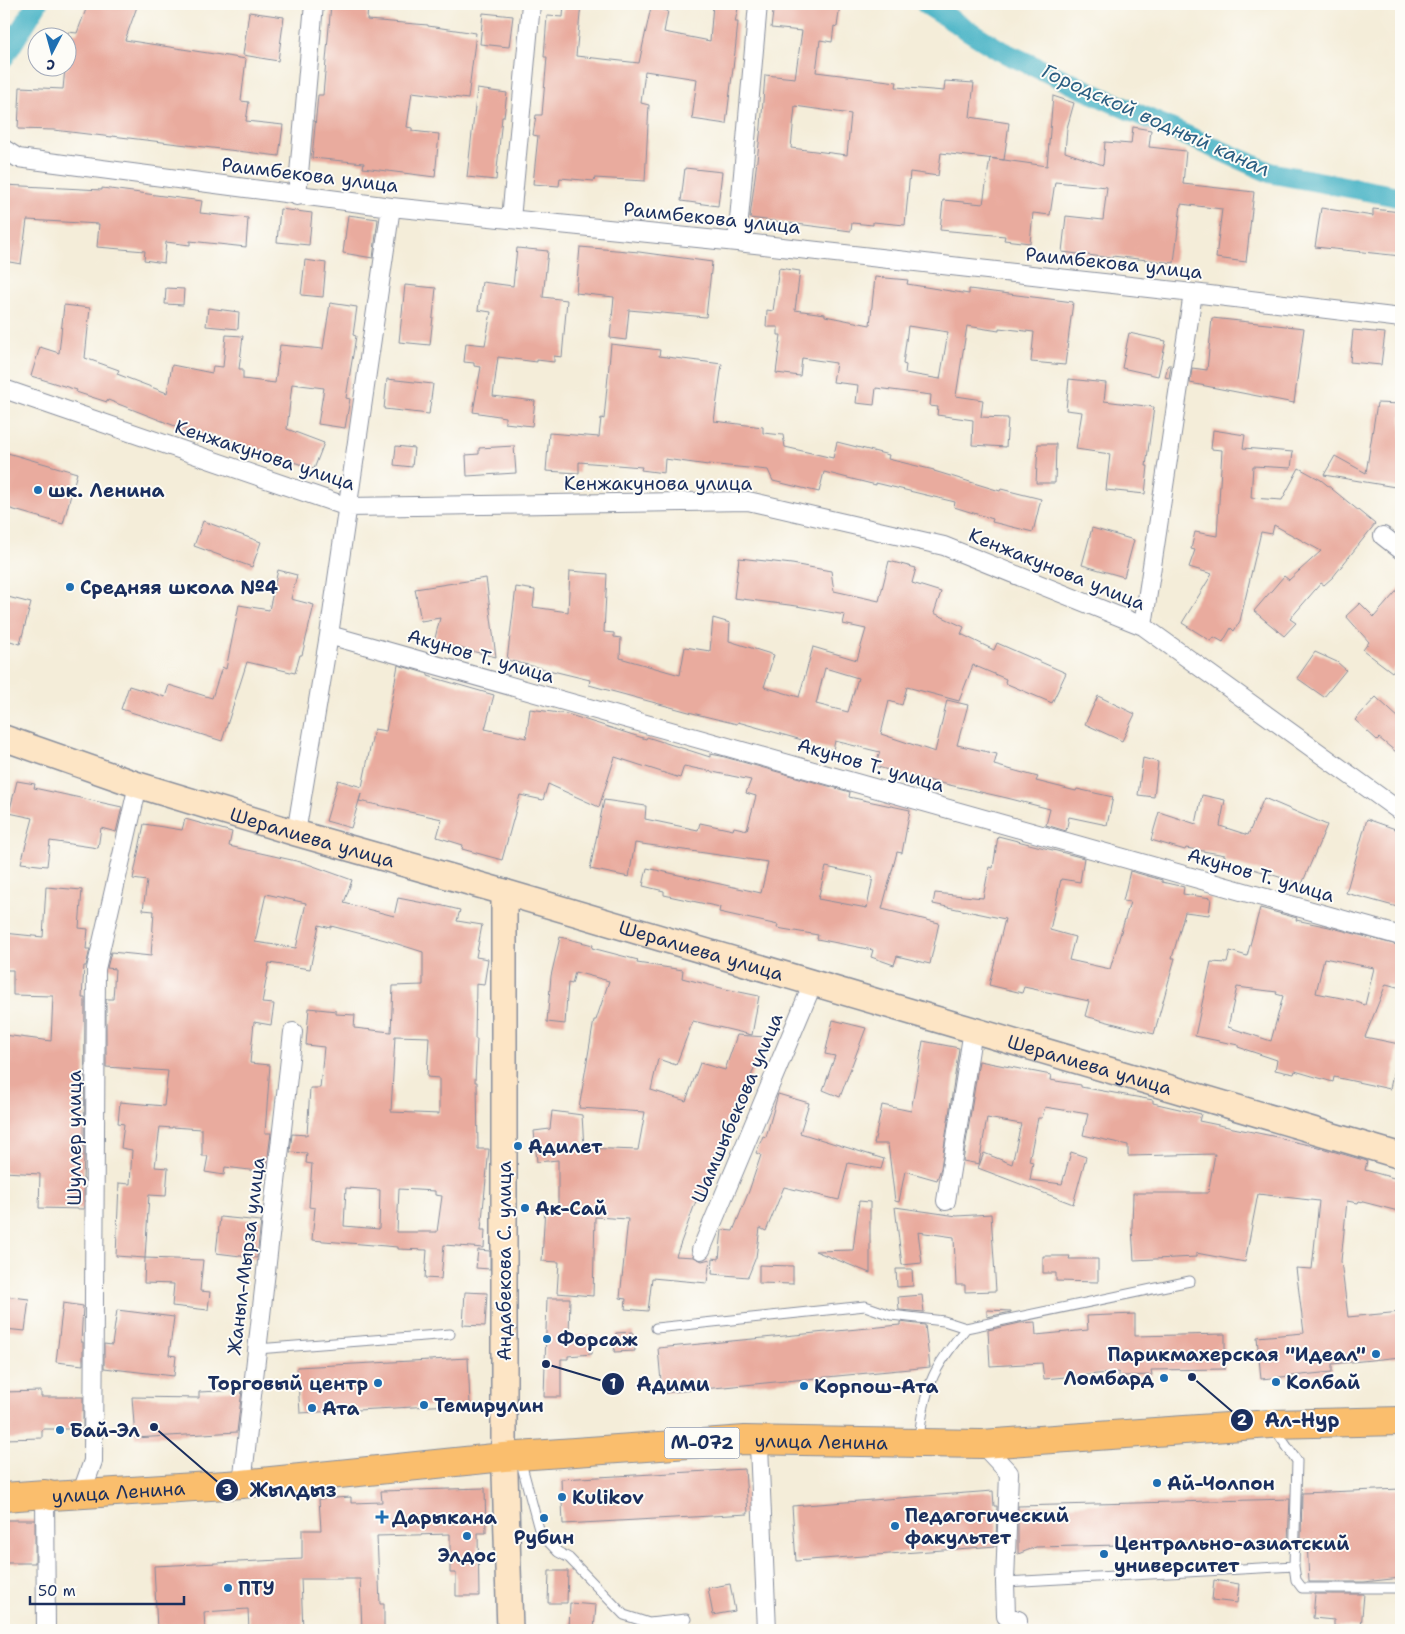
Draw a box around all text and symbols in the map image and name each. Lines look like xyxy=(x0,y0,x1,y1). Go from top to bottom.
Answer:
north arrow xyxy=(28,28,78,78)
text: С xyxy=(45,56,56,74)
water label: Городской водный канал xyxy=(1038,58,1274,182)
street label: Раимбекова улица xyxy=(220,152,400,198)
street label: Раимбекова улица xyxy=(622,196,802,240)
street label: Раимбекова улица xyxy=(1024,241,1204,285)
street label: Кенжакунова улица xyxy=(172,414,359,496)
street label: Кенжакунова улица xyxy=(564,471,752,496)
place label: шк. Ленина xyxy=(48,478,165,503)
marker: шк. Ленина xyxy=(32,484,44,496)
street label: Кенжакунова улица xyxy=(965,522,1149,616)
place label: Средняя школа №4 xyxy=(80,575,279,600)
marker: Средняя школа №4 xyxy=(64,581,76,593)
street label: Акунов Т. улица xyxy=(405,623,558,689)
street label: Акунов Т. улица xyxy=(795,732,948,798)
street label: Шералиева улица xyxy=(227,801,398,873)
street label: Акунов Т. улица xyxy=(1185,842,1338,908)
street label: Шералиева улица xyxy=(616,914,787,986)
street label: Шамшыбекова улица xyxy=(686,1009,788,1207)
street label: Шералиева улица xyxy=(1005,1028,1175,1101)
street label: Шуллер улица xyxy=(62,1070,87,1206)
place label: Адилет xyxy=(528,1134,603,1159)
marker: Адилет xyxy=(512,1140,524,1152)
street label: Жаныл-Мырза улица xyxy=(221,1155,271,1356)
street label: Андабекова С. улица xyxy=(492,1161,517,1361)
place label: Ак-Сай xyxy=(535,1196,607,1221)
marker: Ак-Сай xyxy=(519,1202,531,1214)
place label: Форсаж xyxy=(557,1327,638,1352)
marker: Форсаж xyxy=(541,1333,553,1345)
place label: Парикмахерская "Идеал" xyxy=(1108,1342,1366,1367)
marker: Парикмахерская "Идеал" xyxy=(1370,1348,1382,1360)
place label: Ломбард xyxy=(1063,1366,1155,1391)
callout: Адими xyxy=(601,1367,719,1402)
place label: Колбай xyxy=(1286,1370,1360,1395)
place label: Торговый центр xyxy=(208,1371,368,1396)
text: Адими xyxy=(636,1371,710,1397)
marker: Ломбард xyxy=(1158,1372,1170,1384)
text: 1 xyxy=(610,1374,617,1394)
place label: Корпош-Ата xyxy=(814,1374,939,1399)
marker: Колбай xyxy=(1270,1376,1282,1388)
marker: Торговый центр xyxy=(372,1377,384,1389)
marker: Корпош-Ата xyxy=(798,1380,810,1392)
place label: Темирулин xyxy=(434,1393,544,1418)
place label: Ата xyxy=(322,1396,360,1421)
marker: Темирулин xyxy=(418,1399,430,1411)
marker: Ата xyxy=(306,1402,318,1414)
callout: Ал-Нур xyxy=(1230,1403,1350,1438)
text: Ал-Нур xyxy=(1265,1407,1339,1433)
text: 2 xyxy=(1237,1410,1248,1430)
place label: Бай-Эл xyxy=(70,1418,140,1443)
marker: Бай-Эл xyxy=(54,1424,66,1436)
road number: М-072 xyxy=(664,1428,740,1459)
street label: улица Ленина xyxy=(754,1428,888,1455)
place label: Ай-Чолпон xyxy=(1167,1471,1275,1496)
callout: Жылдыз xyxy=(215,1473,347,1508)
street label: улица Ленина xyxy=(51,1475,186,1508)
text: Жылдыз xyxy=(250,1477,337,1503)
marker: Ай-Чолпон xyxy=(1151,1477,1163,1489)
text: 3 xyxy=(222,1480,232,1500)
place label: Kulikov xyxy=(572,1485,644,1510)
marker: Kulikov xyxy=(556,1491,568,1503)
place label: Педагогический факультет xyxy=(905,1503,1069,1550)
place label: Дарыкана xyxy=(392,1505,497,1530)
marker: Дарыкана xyxy=(376,1511,388,1523)
marker: Рубин xyxy=(538,1512,550,1524)
marker: Педагогический факультет xyxy=(889,1520,901,1532)
place label: Рубин xyxy=(514,1525,574,1550)
marker: Элдос xyxy=(461,1530,473,1542)
place label: Центрально-азиатский университет xyxy=(1114,1531,1349,1578)
place label: Элдос xyxy=(438,1543,496,1568)
marker: Центрально-азиатский университет xyxy=(1098,1548,1110,1560)
scale bar xyxy=(30,1574,184,1606)
place label: ПТУ xyxy=(238,1576,275,1601)
text: 50 m xyxy=(38,1581,76,1601)
marker: ПТУ xyxy=(222,1582,234,1594)

